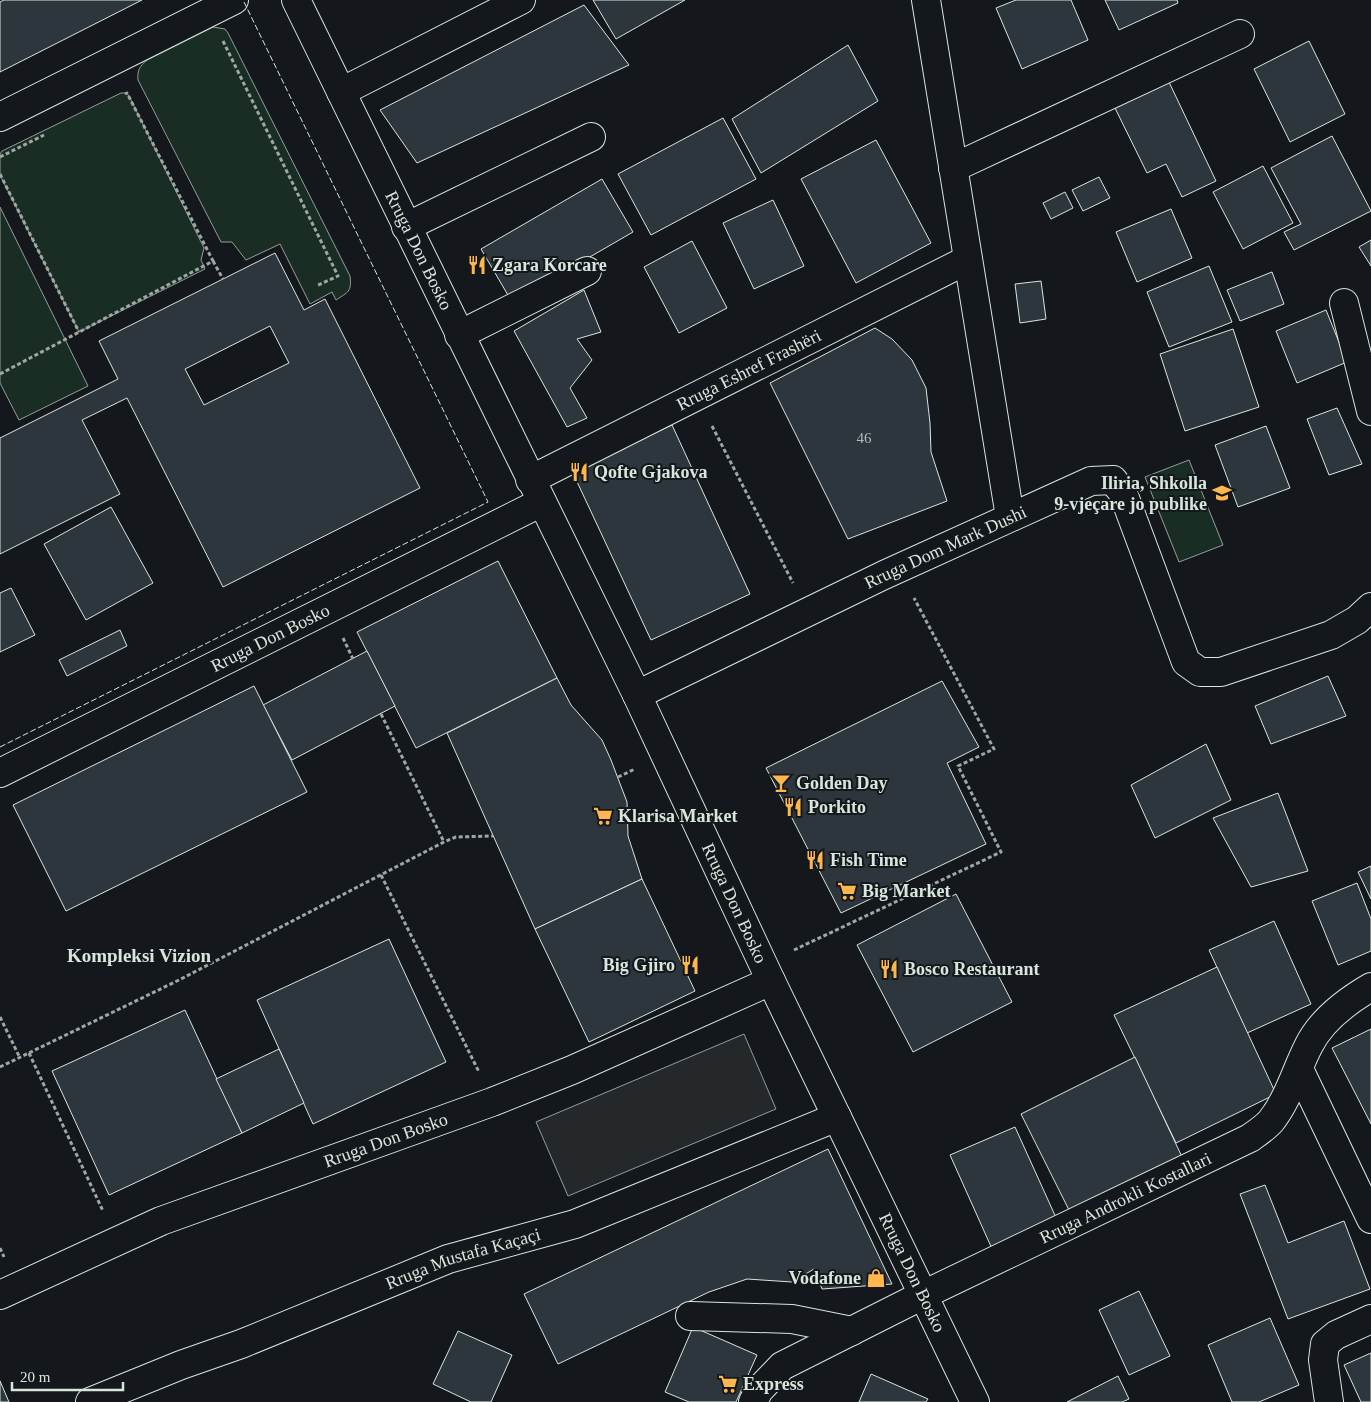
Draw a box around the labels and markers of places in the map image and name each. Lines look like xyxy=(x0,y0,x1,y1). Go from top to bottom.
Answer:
restaurant icon: Zgara Korcare xyxy=(466,254,488,276)
place label: Zgara Korcare xyxy=(492,255,607,275)
restaurant icon: Qofte Gjakova xyxy=(568,461,590,483)
place label: Qofte Gjakova xyxy=(594,462,707,482)
place label: Iliria, Shkolla 9-vjeçare jo publike xyxy=(1054,473,1207,514)
school or university icon: Iliria, Shkolla 9-vjeçare jo publike xyxy=(1211,482,1233,504)
bar icon: Golden Day xyxy=(770,772,792,794)
place label: Golden Day xyxy=(796,773,888,793)
restaurant icon: Porkito xyxy=(782,796,804,818)
place label: Porkito xyxy=(808,797,866,817)
supermarket icon: Klarisa Market xyxy=(592,805,614,827)
place label: Klarisa Market xyxy=(618,806,737,826)
restaurant icon: Fish Time xyxy=(804,849,826,871)
place label: Fish Time xyxy=(830,850,907,870)
supermarket icon: Big Market xyxy=(836,880,858,902)
place label: Big Market xyxy=(862,881,950,901)
restaurant icon: Big Gjiro xyxy=(679,954,701,976)
place label: Big Gjiro xyxy=(603,955,675,975)
restaurant icon: Bosco Restaurant xyxy=(878,958,900,980)
place label: Bosco Restaurant xyxy=(904,959,1040,979)
shop icon: Vodafone xyxy=(865,1267,887,1289)
place label: Vodafone xyxy=(789,1268,861,1288)
supermarket icon: Express xyxy=(717,1373,739,1395)
place label: Express xyxy=(743,1374,804,1394)

